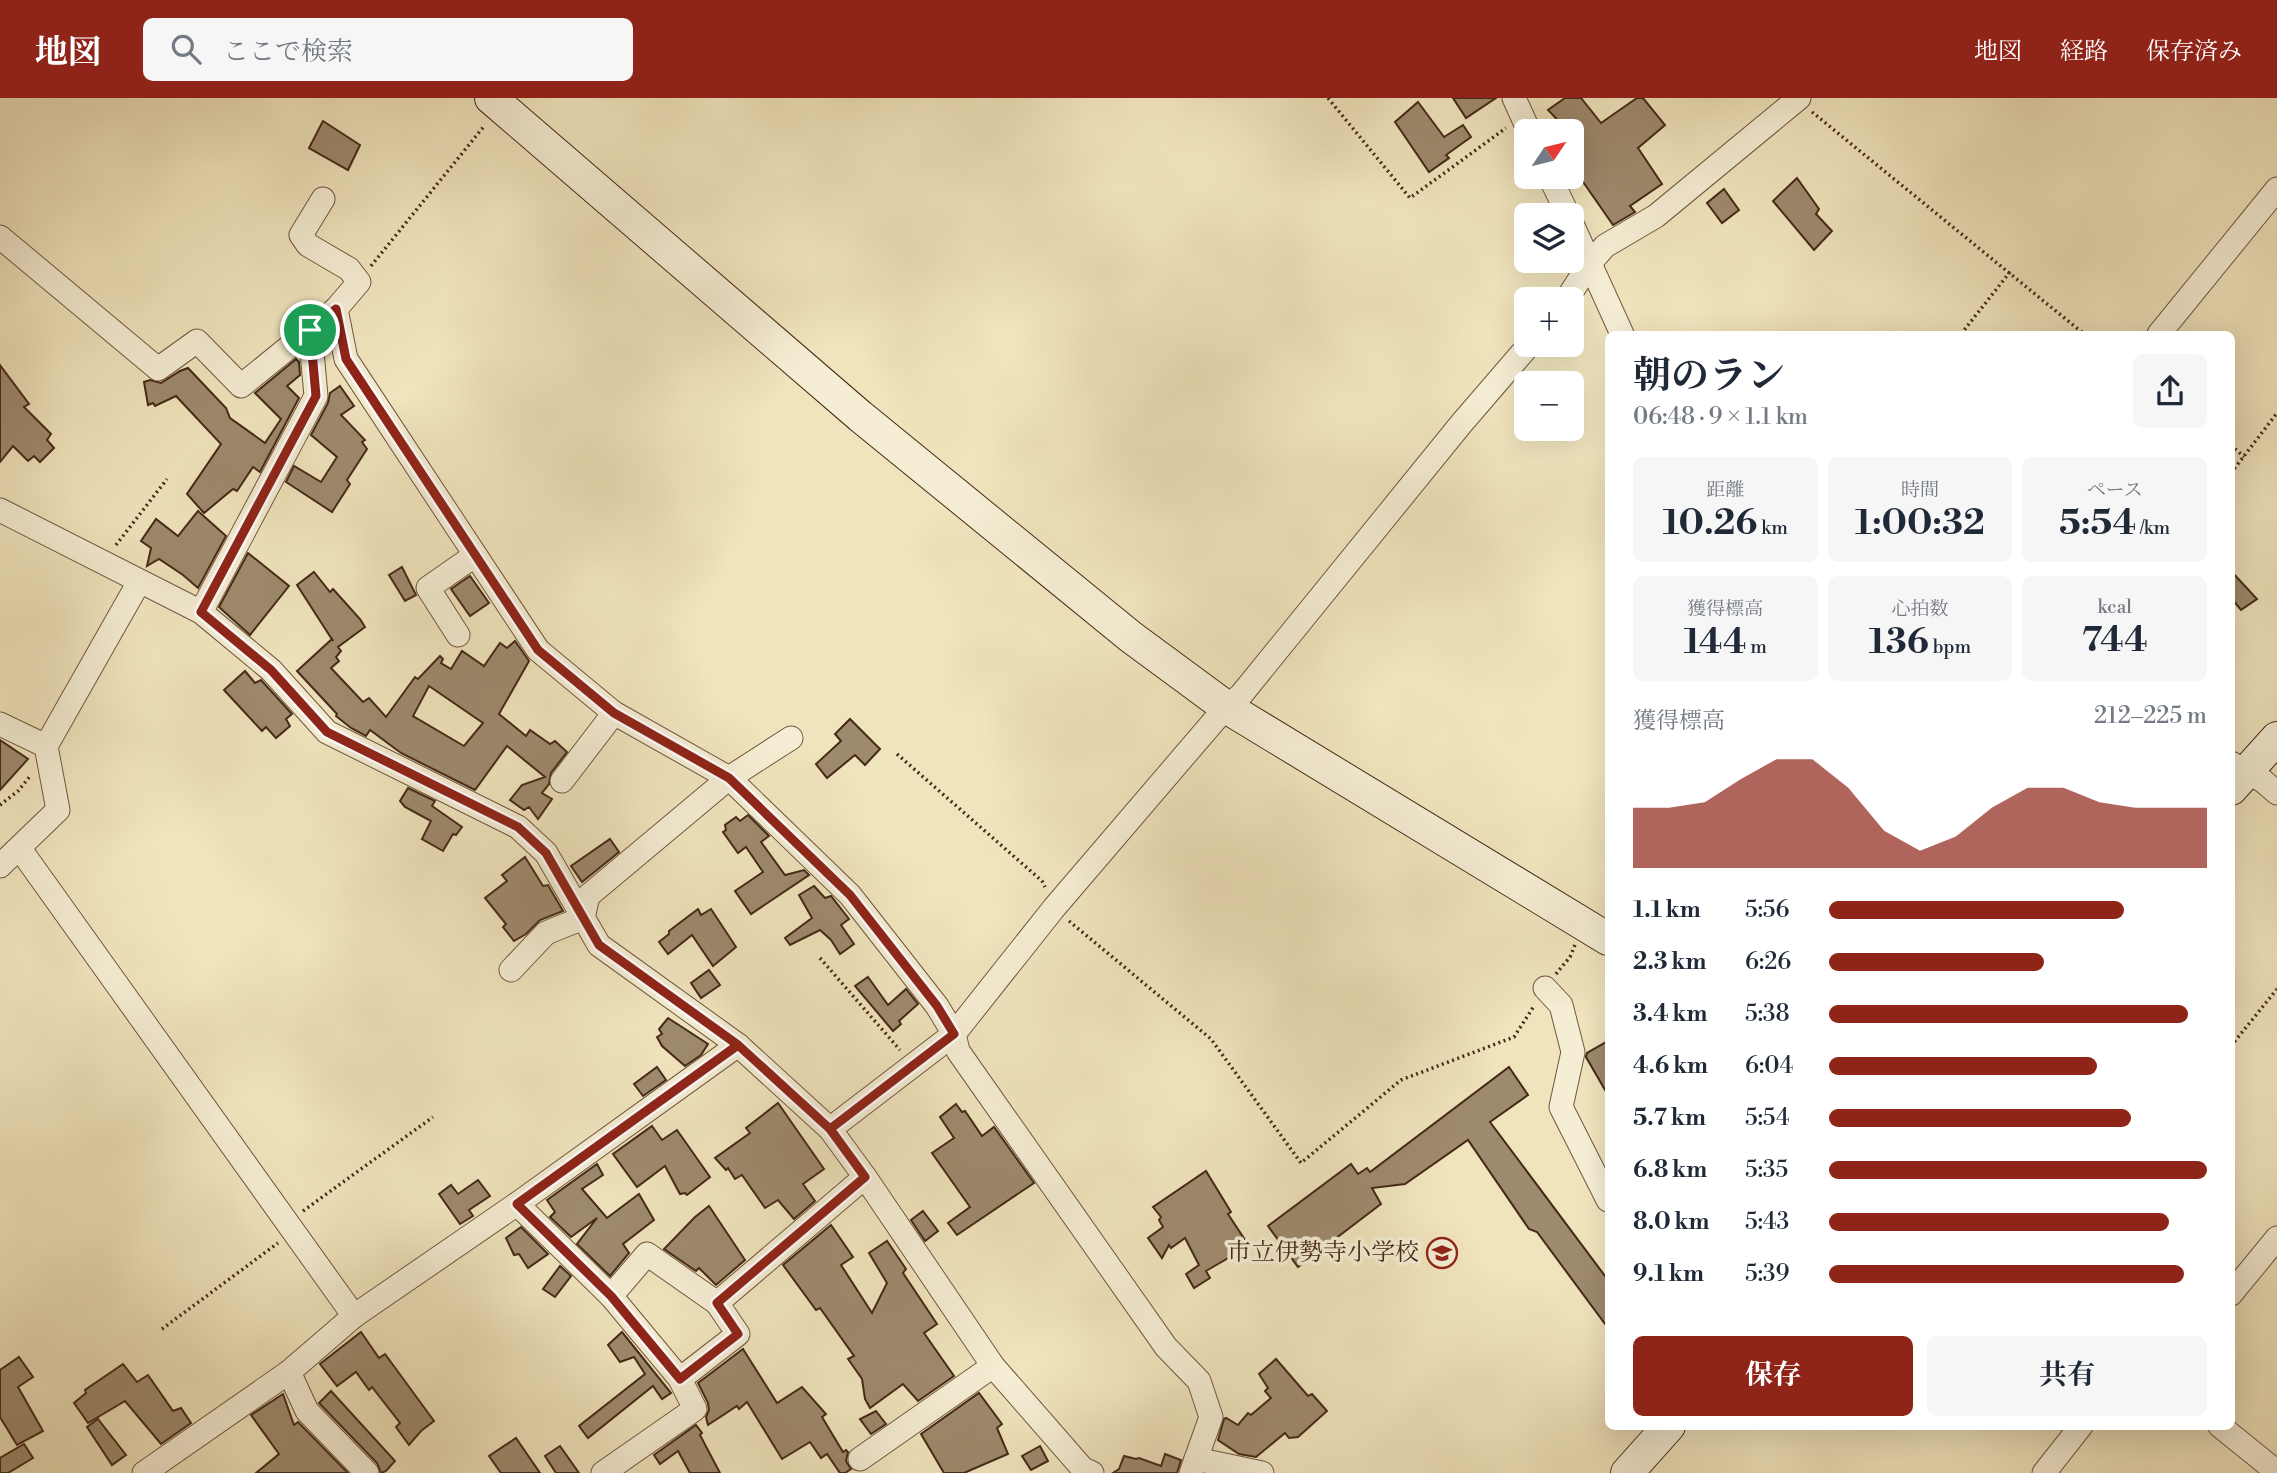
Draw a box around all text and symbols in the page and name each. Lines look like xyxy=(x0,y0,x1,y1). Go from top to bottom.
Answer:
search box xyxy=(143,18,633,81)
icon: search xyxy=(167,30,205,68)
text: 地図 xyxy=(35,33,101,74)
text: ここで検索 xyxy=(223,36,353,68)
text: 地図 xyxy=(1974,37,2022,67)
text: 経路 xyxy=(2060,37,2108,67)
text: 保存済み xyxy=(2146,37,2242,67)
north arrow xyxy=(1514,119,1584,189)
map controls xyxy=(1514,119,1584,441)
button: layers xyxy=(1514,203,1584,273)
button: + xyxy=(1514,287,1584,357)
pin xyxy=(280,300,340,360)
icon: arrive xyxy=(291,311,329,349)
text: 朝のラン xyxy=(1633,353,1785,400)
button: share xyxy=(2133,354,2207,428)
button: − xyxy=(1514,371,1584,441)
text: 06:48 · 9 × 1.1 km xyxy=(1633,403,1808,431)
text: 距離 xyxy=(1706,478,1744,502)
text: 時間 xyxy=(1901,478,1939,502)
text: ペース xyxy=(2087,478,2143,502)
text: 10.26 xyxy=(1663,502,1757,545)
text: 1:00:32 xyxy=(1855,502,1985,545)
text: 5:54 xyxy=(2059,502,2136,545)
text: km xyxy=(1757,516,1788,540)
text: /km xyxy=(2136,516,2170,540)
text: kcal xyxy=(2097,595,2132,619)
text: 獲得標高 xyxy=(1687,597,1763,621)
text: 心拍数 xyxy=(1891,597,1949,621)
text: 744 xyxy=(2082,619,2148,662)
text: 144 xyxy=(1684,621,1746,664)
text: 136 xyxy=(1869,621,1929,664)
text: m xyxy=(1746,635,1767,659)
text: bpm xyxy=(1929,635,1971,659)
text: 212–225 m xyxy=(2094,702,2207,730)
text: 獲得標高 xyxy=(1633,707,1725,735)
text: 1.1 km xyxy=(1633,896,1701,924)
text: 5:56 xyxy=(1745,896,1789,924)
text: 2.3 km xyxy=(1633,948,1706,976)
text: 6:26 xyxy=(1745,948,1791,976)
text: 3.4 km xyxy=(1633,1000,1707,1028)
text: 5:38 xyxy=(1745,1000,1790,1028)
text: 4.6 km xyxy=(1633,1052,1708,1080)
text: 6:04 xyxy=(1745,1052,1793,1080)
text: 5.7 km xyxy=(1633,1104,1706,1132)
text: 5:54 xyxy=(1745,1104,1790,1132)
text: 6.8 km xyxy=(1633,1156,1707,1184)
text: 5:35 xyxy=(1745,1156,1788,1184)
text: 8.0 km xyxy=(1633,1208,1710,1236)
text: 5:43 xyxy=(1745,1208,1789,1236)
school or university icon: 市立伊勢寺小学校 xyxy=(1425,1236,1459,1270)
place label: 市立伊勢寺小学校 xyxy=(1227,1238,1419,1268)
text: 9.1 km xyxy=(1633,1260,1704,1288)
text: 5:39 xyxy=(1745,1260,1790,1288)
button: 保存 xyxy=(1633,1336,1913,1416)
button: 共有 xyxy=(1927,1336,2207,1416)

